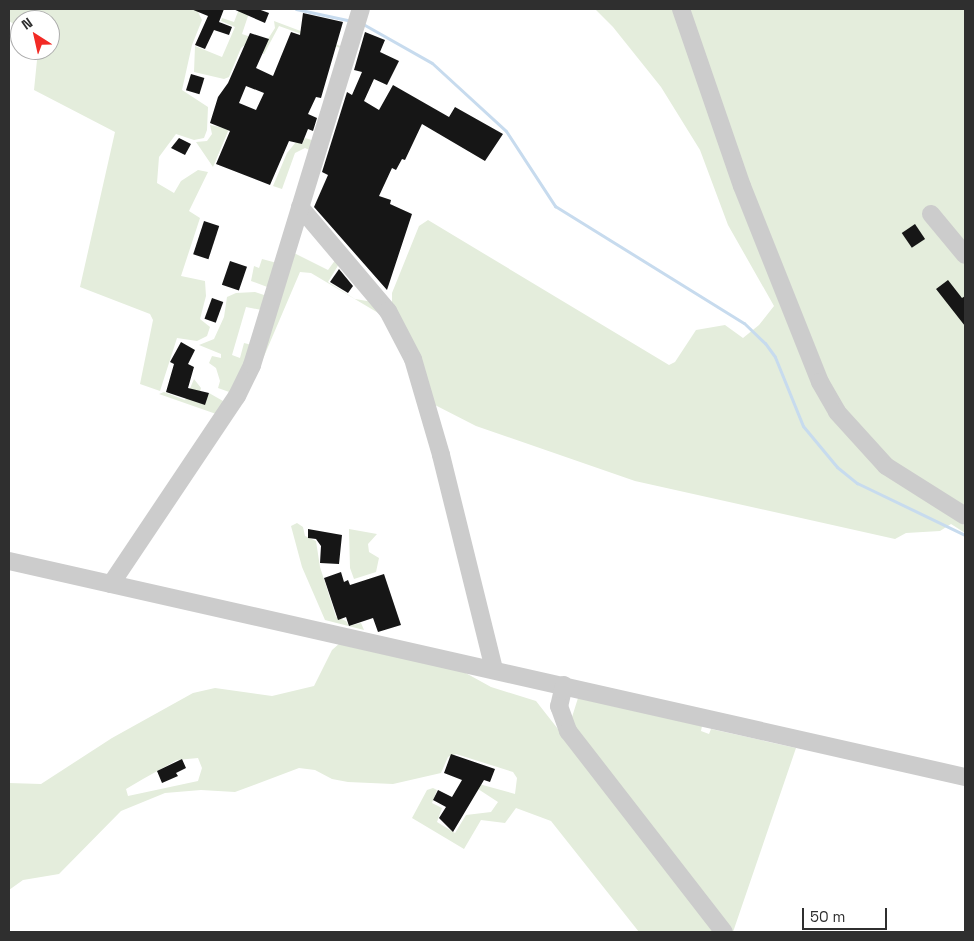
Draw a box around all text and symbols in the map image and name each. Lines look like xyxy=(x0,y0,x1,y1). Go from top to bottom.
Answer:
north arrow xyxy=(10,10,60,60)
text: N xyxy=(18,13,36,34)
scale bar xyxy=(804,898,889,930)
text: 50 m xyxy=(810,907,845,926)

